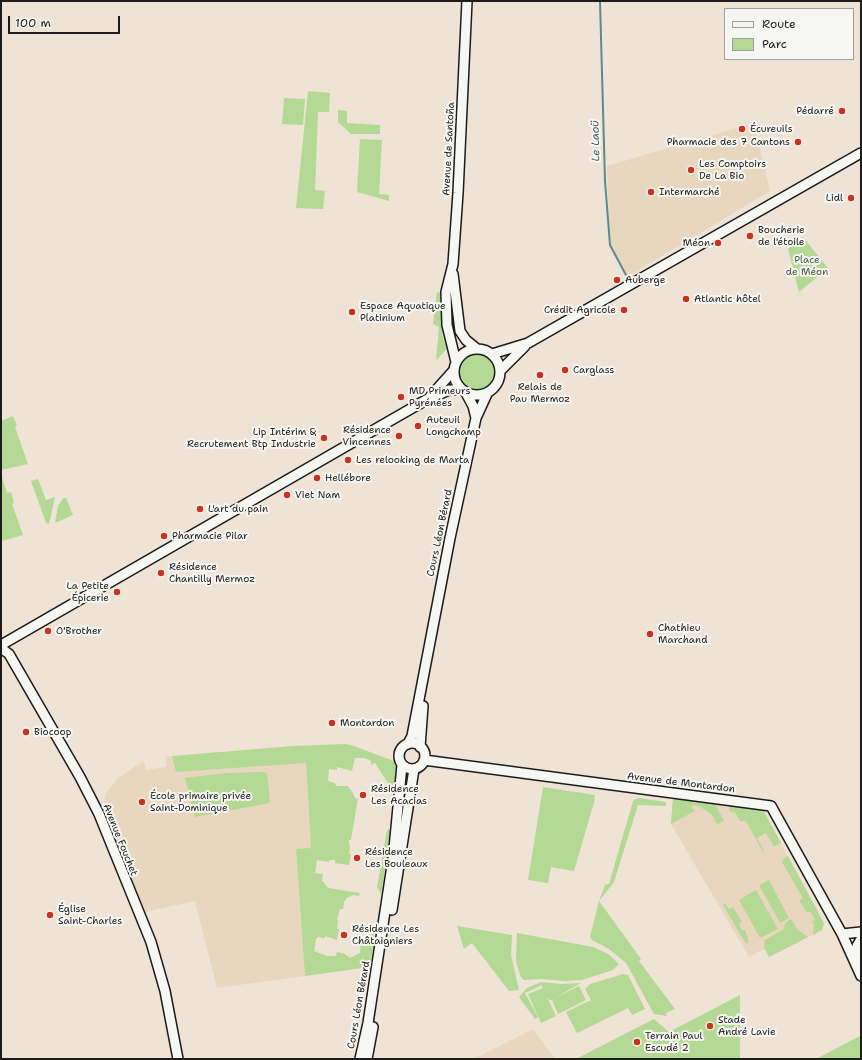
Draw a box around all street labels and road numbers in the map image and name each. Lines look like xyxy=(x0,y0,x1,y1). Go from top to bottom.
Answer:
street label: Avenue de Santoña xyxy=(441,102,457,196)
street label: Cours Léon Bérard xyxy=(425,488,455,578)
street label: Avenue de Montardon xyxy=(626,770,736,796)
street label: Avenue Fouchet xyxy=(100,802,140,878)
street label: Cours Léon Bérard xyxy=(345,960,373,1050)

